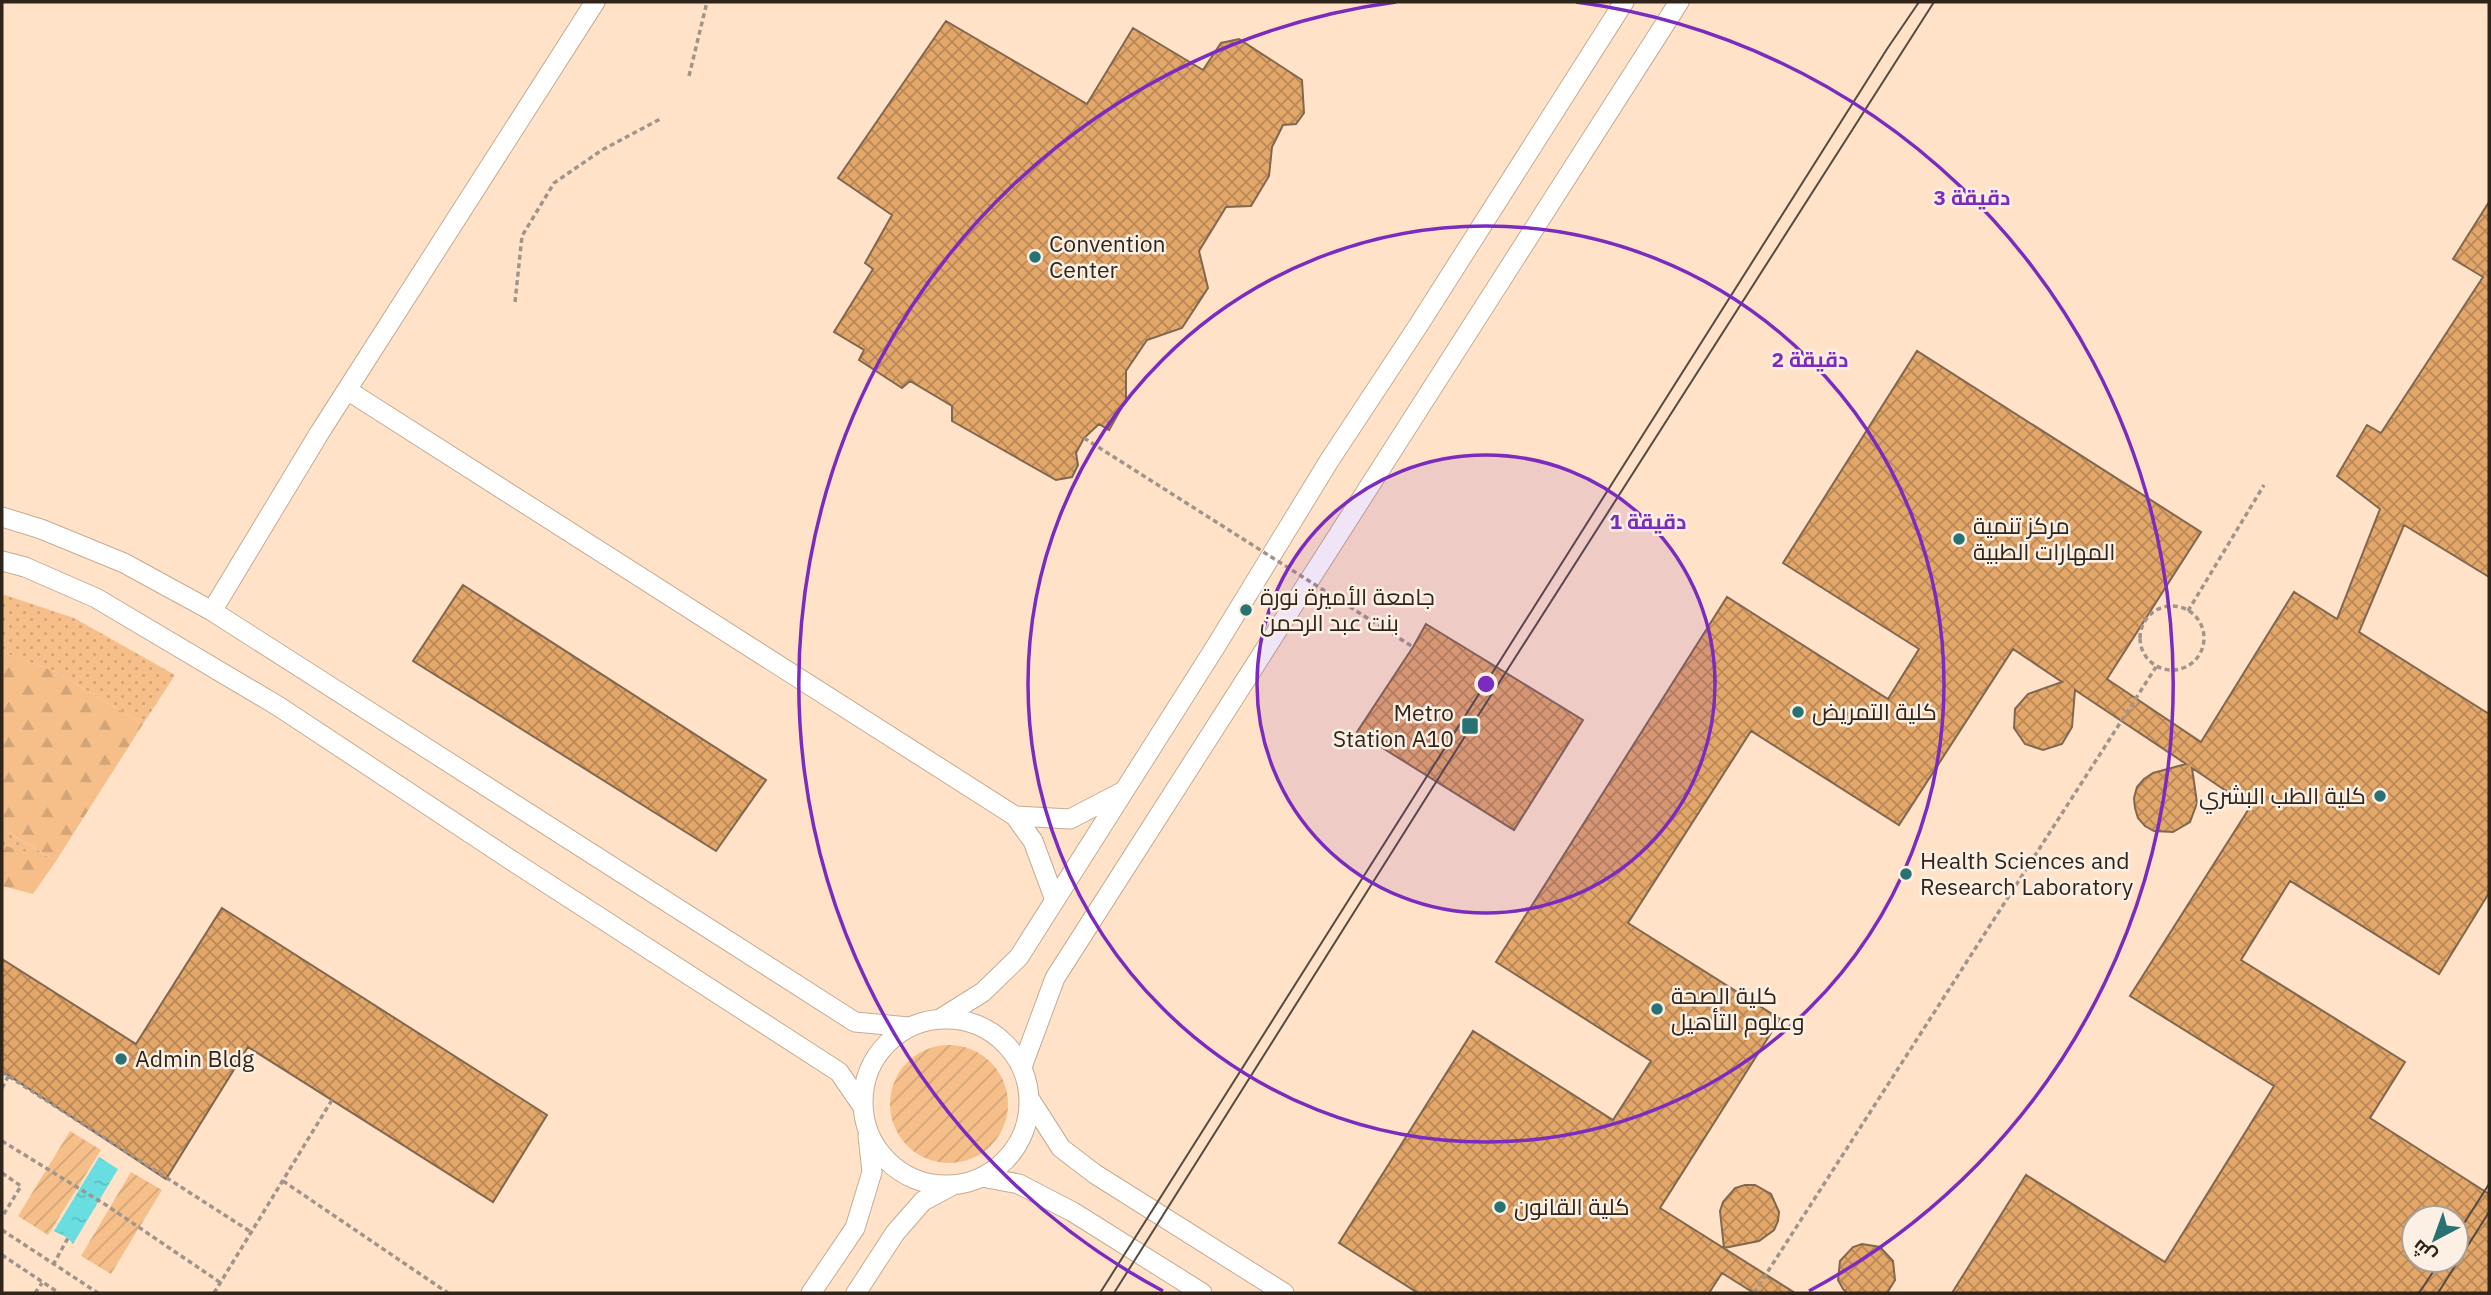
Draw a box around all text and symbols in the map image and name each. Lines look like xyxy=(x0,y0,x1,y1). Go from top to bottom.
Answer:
text: 3 دقيقة xyxy=(1934,183,2010,211)
place label: Convention Center xyxy=(1049,228,1166,284)
marker: Convention Center xyxy=(1027,249,1043,265)
text: 2 دقيقة xyxy=(1772,345,1848,373)
text: 1 دقيقة xyxy=(1610,507,1686,535)
place label: مركز تنمية المهارات الطبية xyxy=(1973,510,2115,566)
marker: مركز تنمية المهارات الطبية xyxy=(1951,531,1967,547)
place label: جامعة الأميرة نورة بنت عبد الرحمن xyxy=(1260,581,1435,637)
marker: جامعة الأميرة نورة بنت عبد الرحمن xyxy=(1238,602,1254,618)
centre of rings xyxy=(1474,672,1498,696)
place label: كلية التمريض xyxy=(1812,696,1937,726)
place label: Metro Station A10 xyxy=(1333,697,1454,753)
marker: كلية التمريض xyxy=(1790,704,1806,720)
marker: Metro Station A10 xyxy=(1460,716,1480,736)
place label: كلية الطب البشري xyxy=(2199,780,2366,814)
marker: كلية الطب البشري xyxy=(2372,788,2388,804)
place label: Health Sciences and Research Laboratory xyxy=(1920,845,2134,901)
marker: Health Sciences and Research Laboratory xyxy=(1898,866,1914,882)
place label: كلية الصحة وعلوم التأهيل xyxy=(1671,980,1805,1038)
marker: كلية الصحة وعلوم التأهيل xyxy=(1649,1001,1665,1017)
place label: Admin Bldg xyxy=(135,1043,254,1073)
marker: Admin Bldg xyxy=(113,1051,129,1067)
place label: كلية القانون xyxy=(1514,1191,1630,1221)
marker: كلية القانون xyxy=(1492,1199,1508,1215)
north arrow xyxy=(2400,1204,2470,1274)
text: ش xyxy=(2407,1235,2441,1269)

